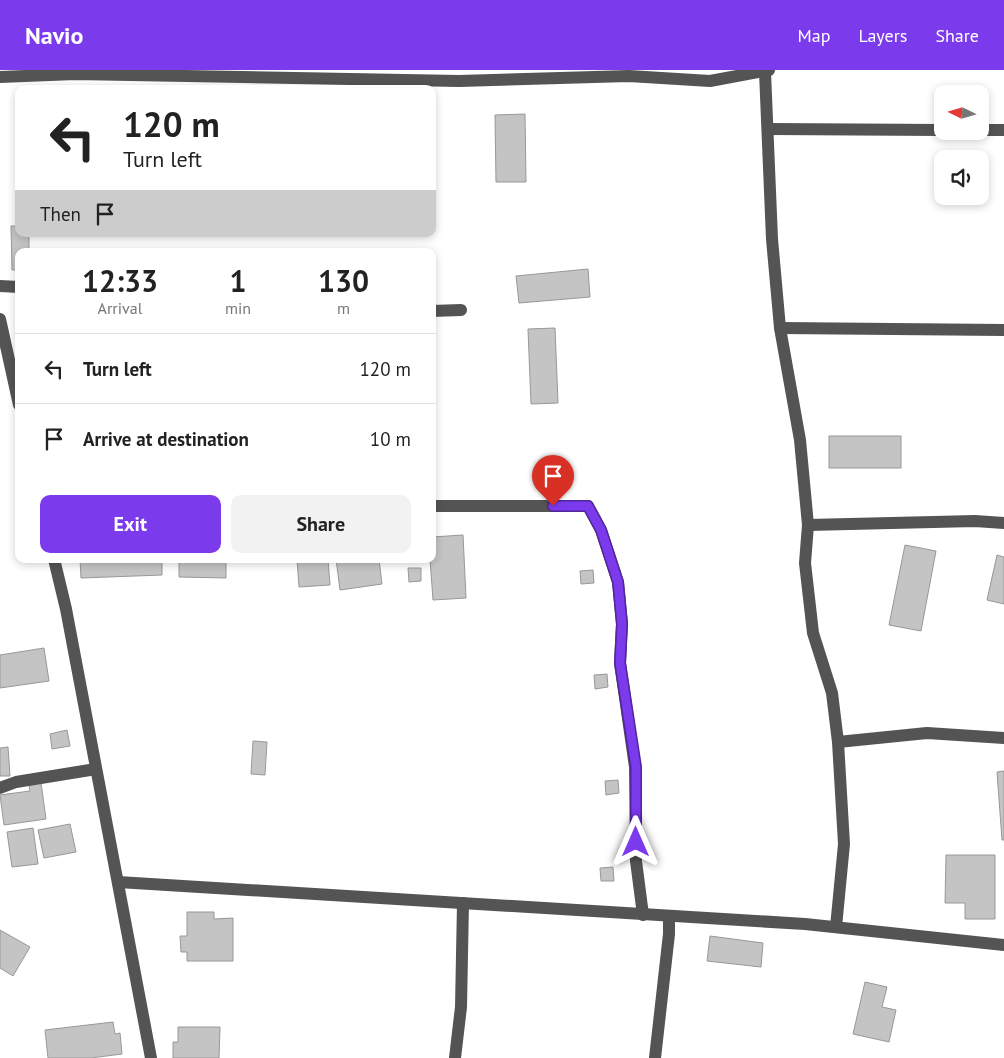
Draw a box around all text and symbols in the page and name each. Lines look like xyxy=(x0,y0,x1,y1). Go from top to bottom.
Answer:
text: Navio xyxy=(25,20,83,51)
text: Map xyxy=(798,24,830,47)
text: Layers xyxy=(858,24,907,47)
text: Share xyxy=(935,24,979,47)
north arrow xyxy=(934,85,989,140)
map controls xyxy=(934,85,989,205)
text: 120 m xyxy=(123,101,220,147)
icon: left xyxy=(40,105,105,170)
text: Turn left xyxy=(123,145,202,173)
button: sound xyxy=(934,150,989,205)
icon: arrive xyxy=(91,200,119,228)
text: Then xyxy=(40,202,81,226)
text: 12:33 xyxy=(82,261,158,300)
text: 1 xyxy=(230,261,247,300)
text: 130 xyxy=(318,261,369,300)
text: Arrival xyxy=(98,298,142,318)
text: min xyxy=(225,298,251,318)
text: m xyxy=(337,298,350,318)
icon: left xyxy=(40,355,68,383)
text: Turn left xyxy=(83,357,152,381)
text: 120 m xyxy=(359,357,411,381)
icon: arrive xyxy=(40,425,68,453)
text: Arrive at destination xyxy=(83,427,249,451)
text: 10 m xyxy=(370,427,411,451)
pin xyxy=(532,455,574,506)
icon: arrive xyxy=(539,462,567,490)
button: Exit xyxy=(40,495,221,553)
button: Share xyxy=(231,495,411,553)
position arrow xyxy=(609,815,661,867)

